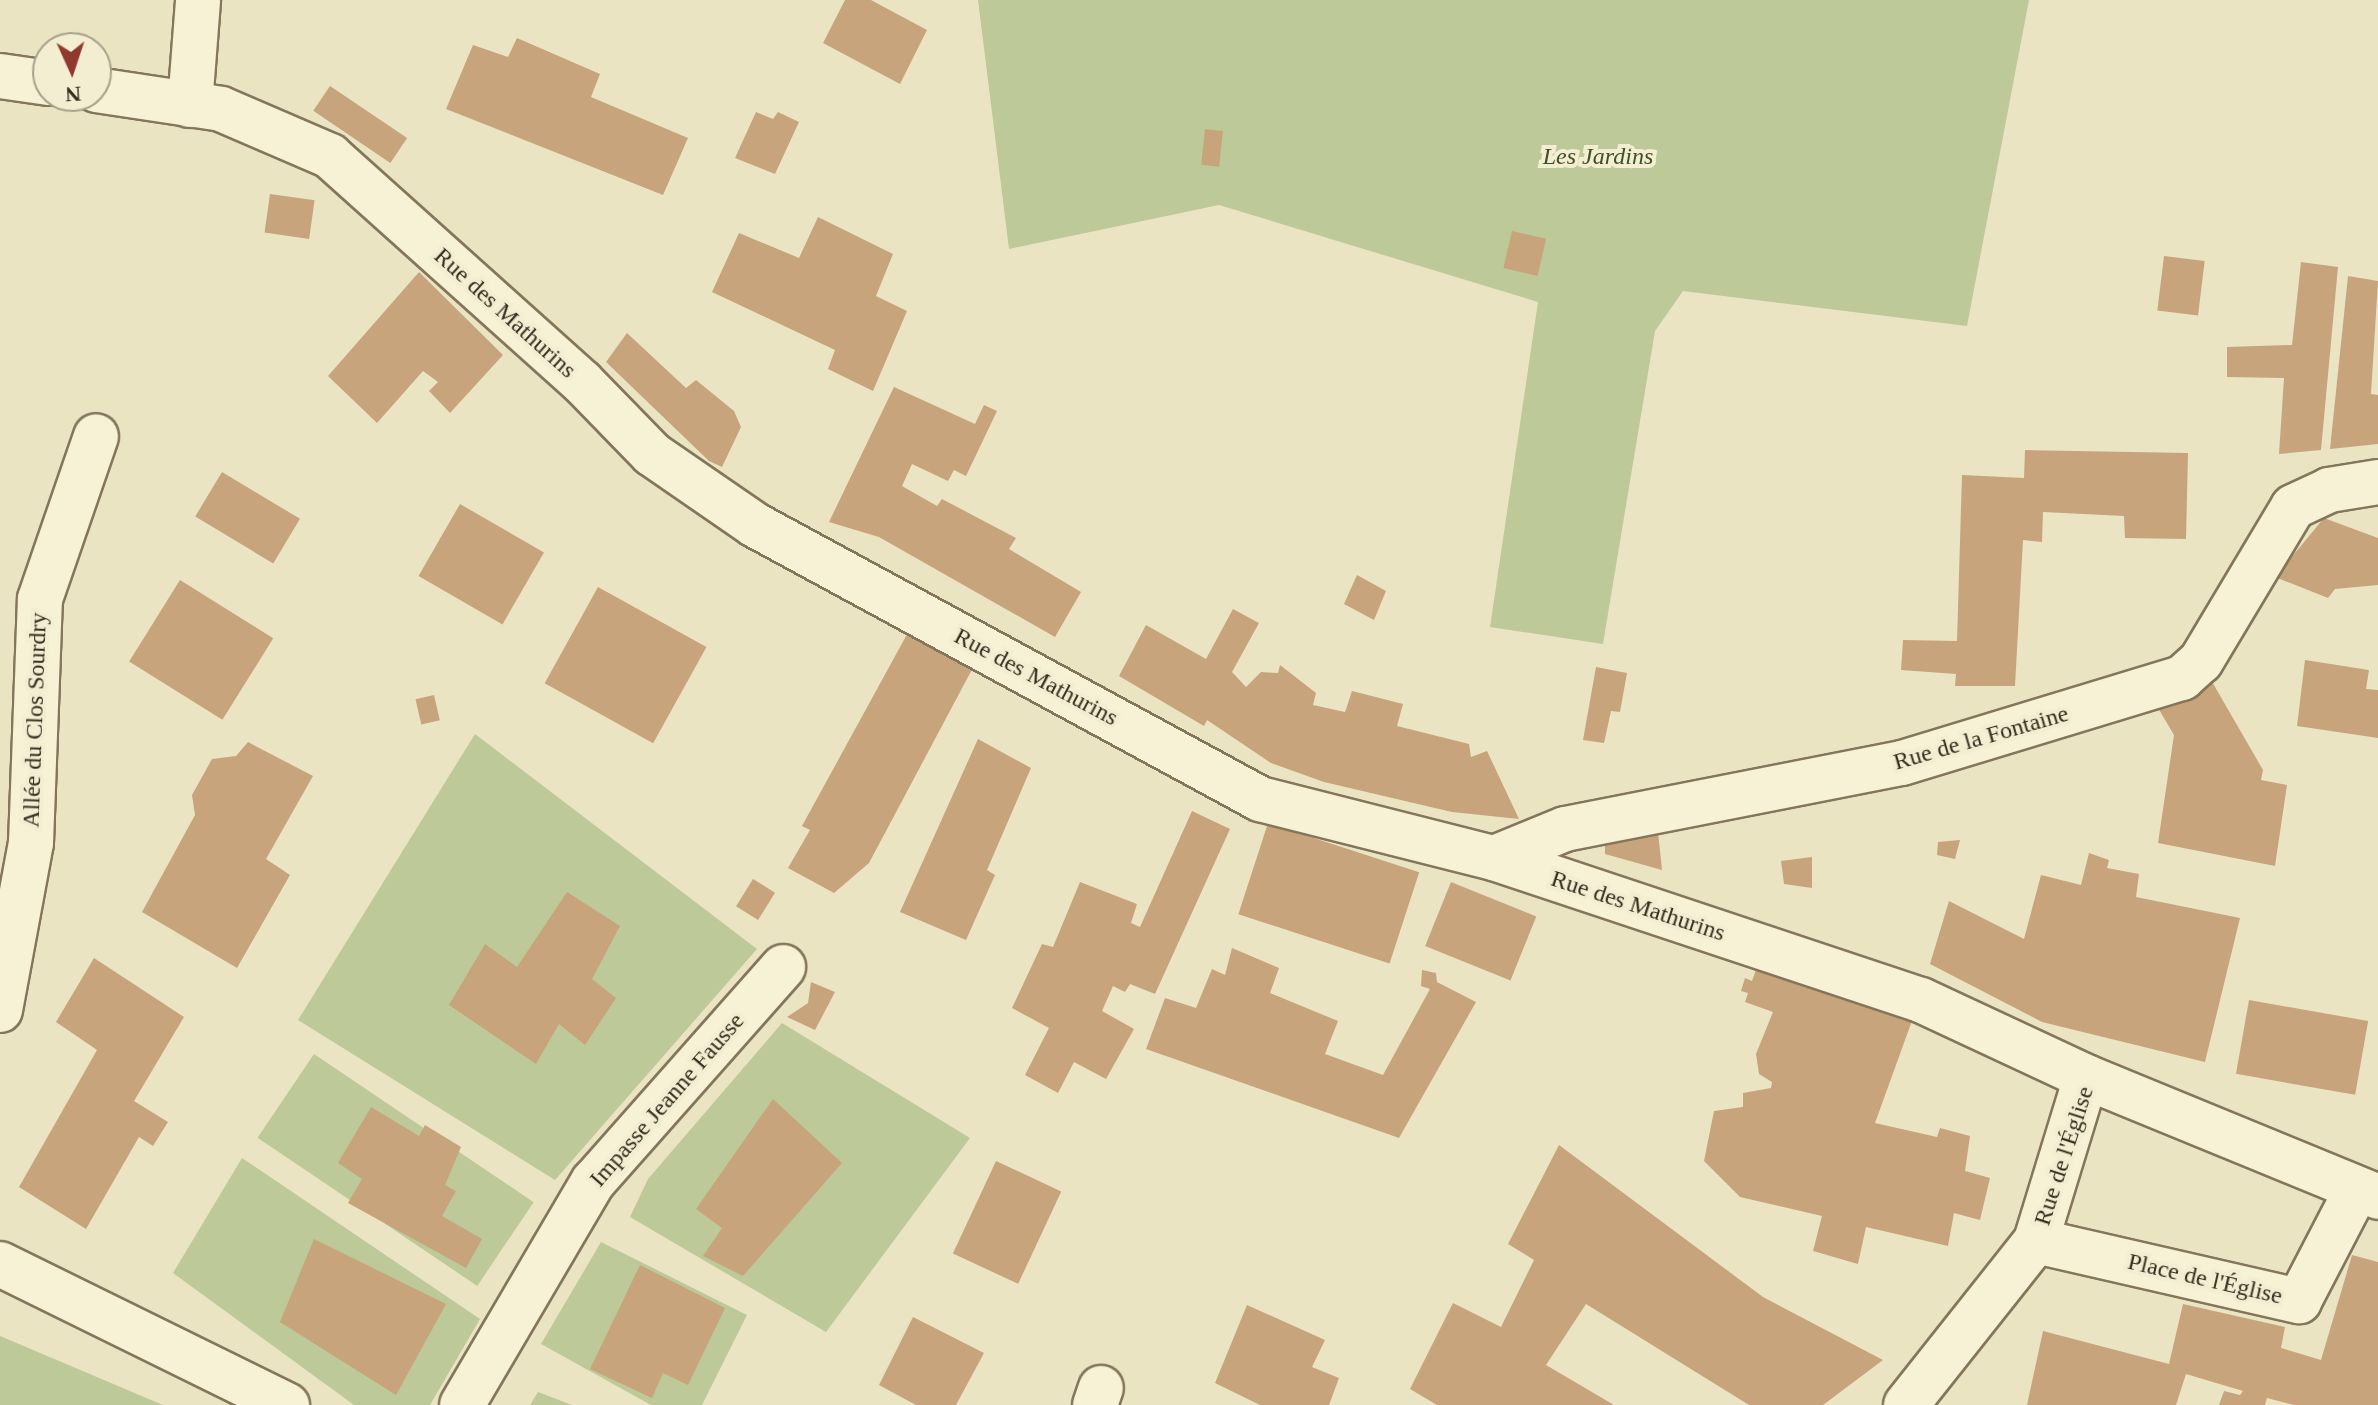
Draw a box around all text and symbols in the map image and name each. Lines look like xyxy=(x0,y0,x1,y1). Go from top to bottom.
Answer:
north arrow xyxy=(32,32,112,112)
text: N xyxy=(65,82,82,107)
park label: Les Jardins xyxy=(1543,143,1653,171)
street label: Rue des Mathurins xyxy=(428,242,582,384)
street label: Allée du Clos Sourdry xyxy=(17,612,53,828)
street label: Rue des Mathurins xyxy=(949,622,1123,732)
street label: Rue de la Fontaine xyxy=(1890,699,2072,777)
street label: Rue des Mathurins xyxy=(1547,864,1729,948)
street label: Impasse Jeanne Fausse xyxy=(584,1007,750,1193)
street label: Rue de l'Église xyxy=(2028,1083,2100,1229)
street label: Place de l'Église xyxy=(2125,1247,2285,1311)

